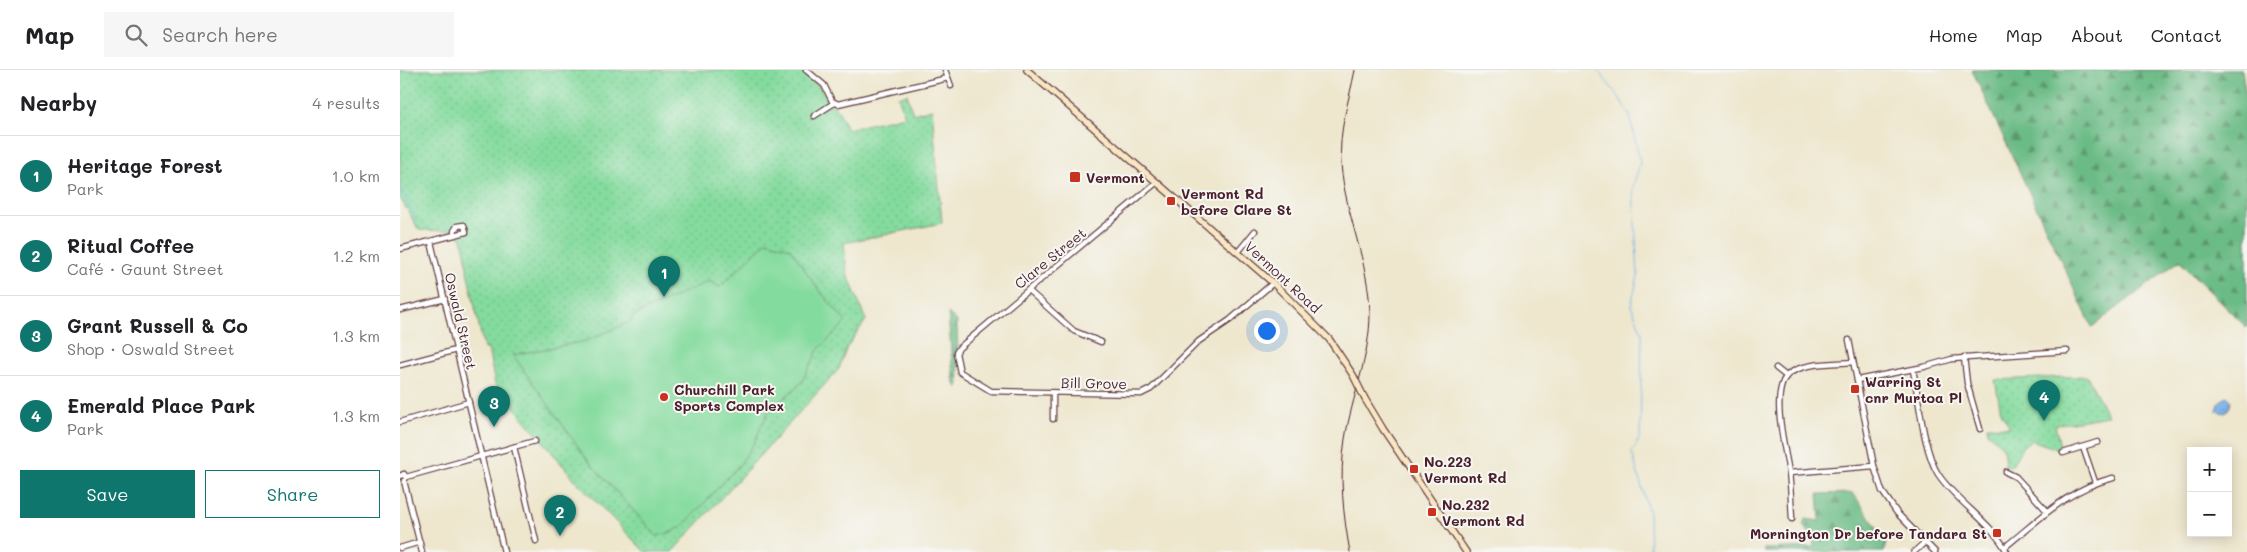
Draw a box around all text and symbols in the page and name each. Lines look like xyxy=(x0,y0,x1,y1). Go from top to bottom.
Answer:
search box xyxy=(104,12,454,57)
text: Map xyxy=(25,19,74,50)
icon: search xyxy=(122,21,150,49)
text: Search here xyxy=(162,22,278,47)
text: Home xyxy=(1929,23,1978,47)
text: Map xyxy=(2006,23,2042,47)
text: About xyxy=(2070,23,2123,47)
text: Contact xyxy=(2151,23,2222,47)
text: Nearby xyxy=(20,89,97,116)
text: 4 results xyxy=(312,92,380,113)
text: Heritage Forest xyxy=(67,153,222,178)
text: 1 xyxy=(32,165,40,186)
text: 1.0 km xyxy=(332,165,380,186)
place label: Vermont xyxy=(1086,168,1145,187)
marker: Vermont xyxy=(1068,170,1082,184)
text: Park xyxy=(67,178,103,199)
place label: Vermont Rd before Clare St xyxy=(1181,184,1292,219)
marker: Vermont Rd before Clare St xyxy=(1165,195,1177,207)
street label: Clare Street xyxy=(1010,223,1090,293)
text: Ritual Coffee xyxy=(67,233,194,258)
street label: Vermont Road xyxy=(1241,237,1325,317)
text: 2 xyxy=(32,245,40,266)
text: 1.2 km xyxy=(333,245,380,266)
pin: 1 xyxy=(648,256,680,297)
text: Café · Gaunt Street xyxy=(67,258,224,279)
street label: Oswald Street xyxy=(441,271,481,371)
text: Grant Russell & Co xyxy=(67,313,248,338)
your location xyxy=(1254,318,1280,344)
text: 3 xyxy=(31,325,41,346)
text: 1.3 km xyxy=(332,325,380,346)
text: Shop · Oswald Street xyxy=(67,338,235,359)
place label: Warring St cnr Murtoa Pl xyxy=(1865,372,1962,407)
street label: Bill Grove xyxy=(1061,373,1127,393)
place label: Churchill Park Sports Complex xyxy=(674,380,784,415)
pin: 4 xyxy=(2028,380,2060,421)
marker: Warring St cnr Murtoa Pl xyxy=(1849,383,1861,395)
pin: 3 xyxy=(478,386,510,427)
marker: Churchill Park Sports Complex xyxy=(658,391,670,403)
text: Emerald Place Park xyxy=(67,393,255,418)
text: 4 xyxy=(31,405,41,426)
text: 1.3 km xyxy=(332,405,380,426)
text: Park xyxy=(67,418,103,439)
map controls xyxy=(2187,447,2232,537)
button: + xyxy=(2187,447,2232,492)
place label: No.223 Vermont Rd xyxy=(1424,452,1506,487)
marker: No.223 Vermont Rd xyxy=(1408,463,1420,475)
button: Save xyxy=(20,470,195,518)
button: Share xyxy=(205,470,380,518)
button: − xyxy=(2187,492,2232,537)
pin: 2 xyxy=(544,495,576,536)
place label: No.232 Vermont Rd xyxy=(1442,495,1524,530)
marker: No.232 Vermont Rd xyxy=(1426,506,1438,518)
place label: Mornington Dr before Tandara St xyxy=(1750,524,1987,543)
marker: Mornington Dr before Tandara St xyxy=(1991,527,2003,539)

